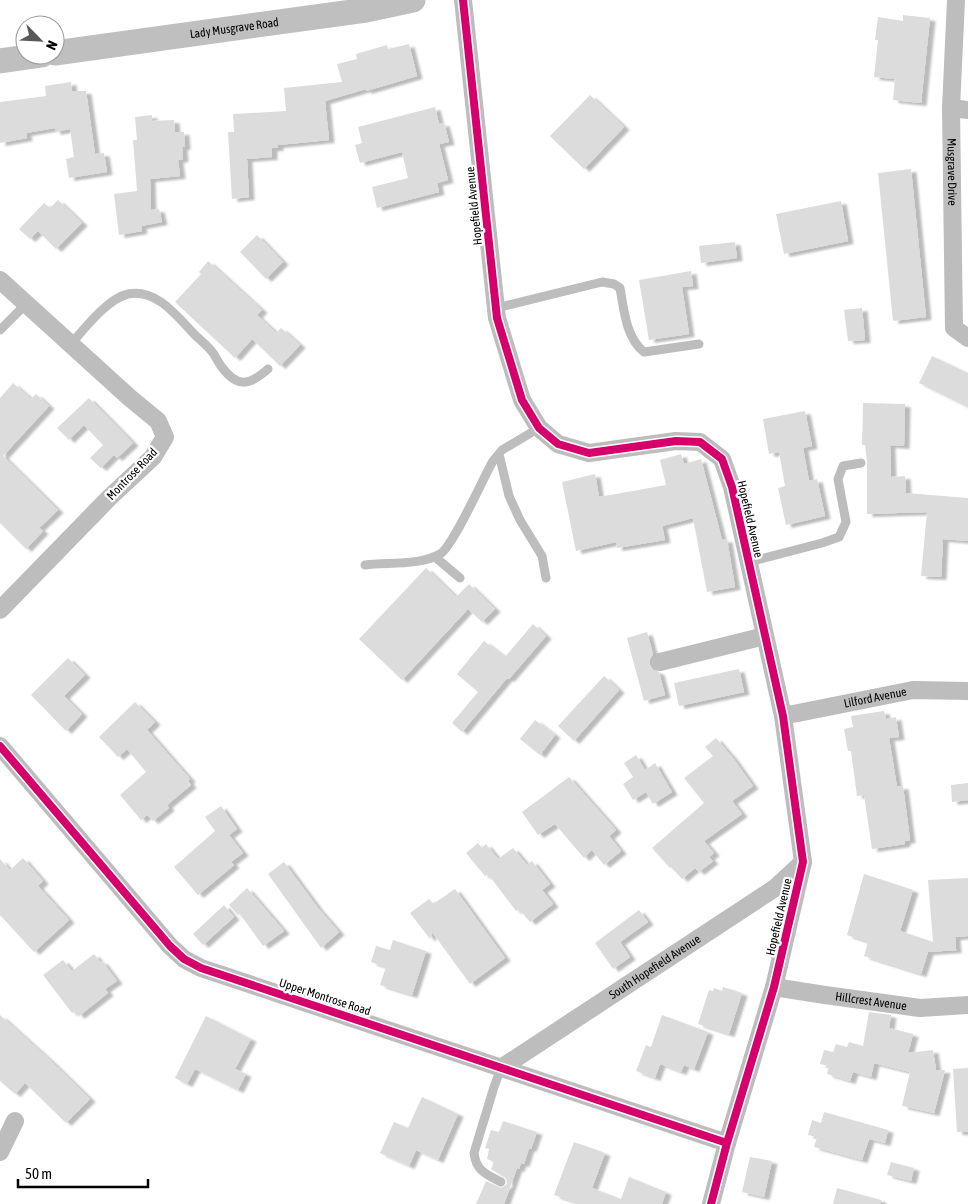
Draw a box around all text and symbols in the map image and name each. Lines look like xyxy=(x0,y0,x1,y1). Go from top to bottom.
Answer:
north arrow xyxy=(15,15,65,65)
street label: Lady Musgrave Road xyxy=(189,15,280,41)
text: N xyxy=(43,38,61,52)
street label: Musgrave Drive xyxy=(944,138,959,206)
street label: Hopefield Avenue xyxy=(463,166,485,246)
street label: Montrose Road xyxy=(104,445,160,503)
street label: Hopefield Avenue xyxy=(734,479,766,559)
street label: Lilford Avenue xyxy=(843,684,908,711)
street label: Hopefield Avenue xyxy=(763,877,795,957)
street label: South Hopefield Avenue xyxy=(606,932,703,1002)
street label: Upper Montrose Road xyxy=(277,976,373,1018)
street label: Hillcrest Avenue xyxy=(834,989,908,1013)
scale bar xyxy=(18,1156,148,1188)
text: 50 m xyxy=(25,1165,52,1182)

